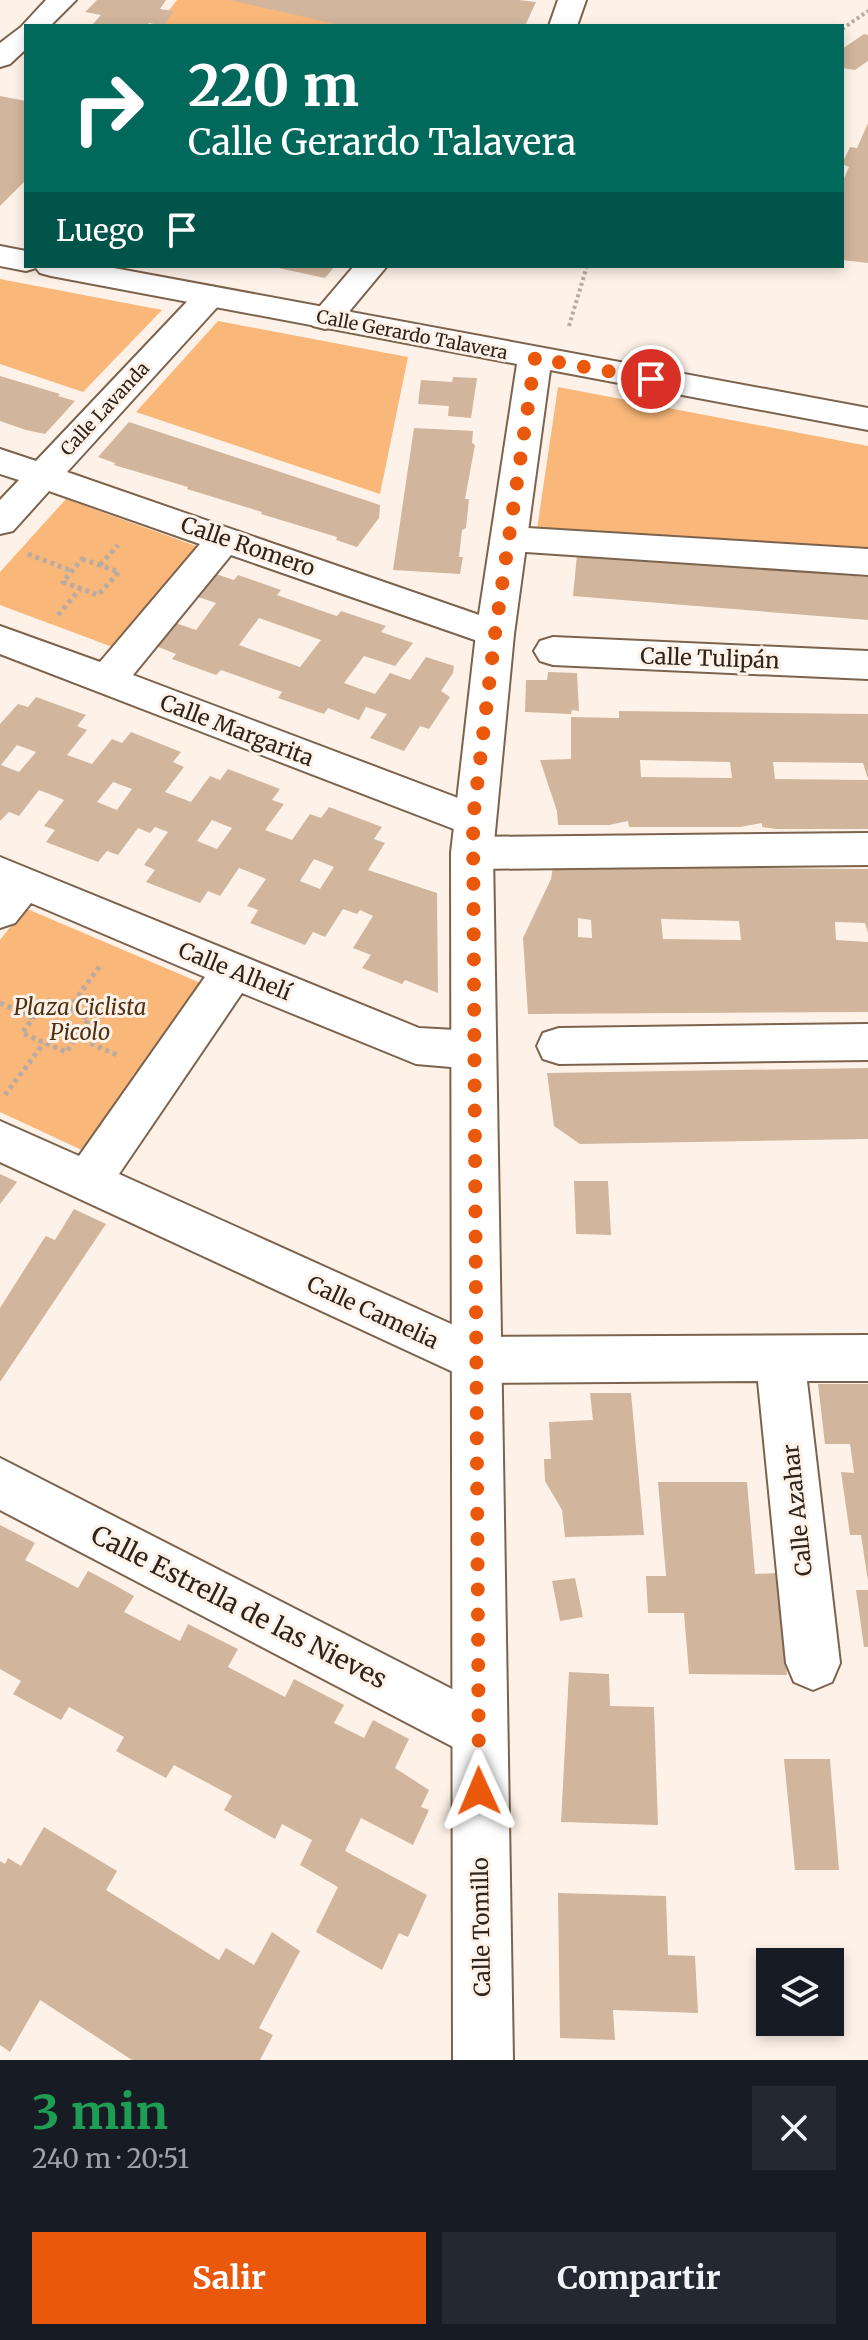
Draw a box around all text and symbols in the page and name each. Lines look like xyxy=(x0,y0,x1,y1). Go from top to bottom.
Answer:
text: 220 m xyxy=(188,51,359,121)
icon: right xyxy=(56,56,160,160)
text: Calle Gerardo Talavera xyxy=(188,120,576,165)
icon: arrive xyxy=(160,208,204,252)
text: Luego xyxy=(56,211,144,249)
street label: Calle Gerardo Talavera xyxy=(315,305,510,364)
pin xyxy=(617,345,685,413)
street label: Calle Lavanda xyxy=(55,357,154,460)
icon: arrive xyxy=(629,357,673,401)
street label: Calle Romero xyxy=(177,510,319,582)
street label: Calle Tulipán xyxy=(640,642,781,674)
street label: Calle Margarita xyxy=(156,688,318,772)
street label: Calle Alhelí xyxy=(174,936,296,1007)
park label: Plaza Ciclista Picolo xyxy=(14,993,146,1046)
street label: Calle Camelia xyxy=(303,1269,443,1355)
street label: Calle Azahar xyxy=(776,1442,818,1578)
street label: Calle Estrella de las Nieves xyxy=(86,1518,393,1696)
position arrow xyxy=(437,1749,521,1833)
street label: Calle Tomillo xyxy=(466,1857,496,1997)
map controls xyxy=(756,1948,844,2036)
button: layers xyxy=(756,1948,844,2036)
text: 3 min xyxy=(32,2082,168,2142)
button: close xyxy=(752,2086,836,2170)
text: 240 m · 20:51 xyxy=(32,2142,189,2175)
button: Salir xyxy=(32,2232,426,2324)
button: Compartir xyxy=(442,2232,836,2324)

